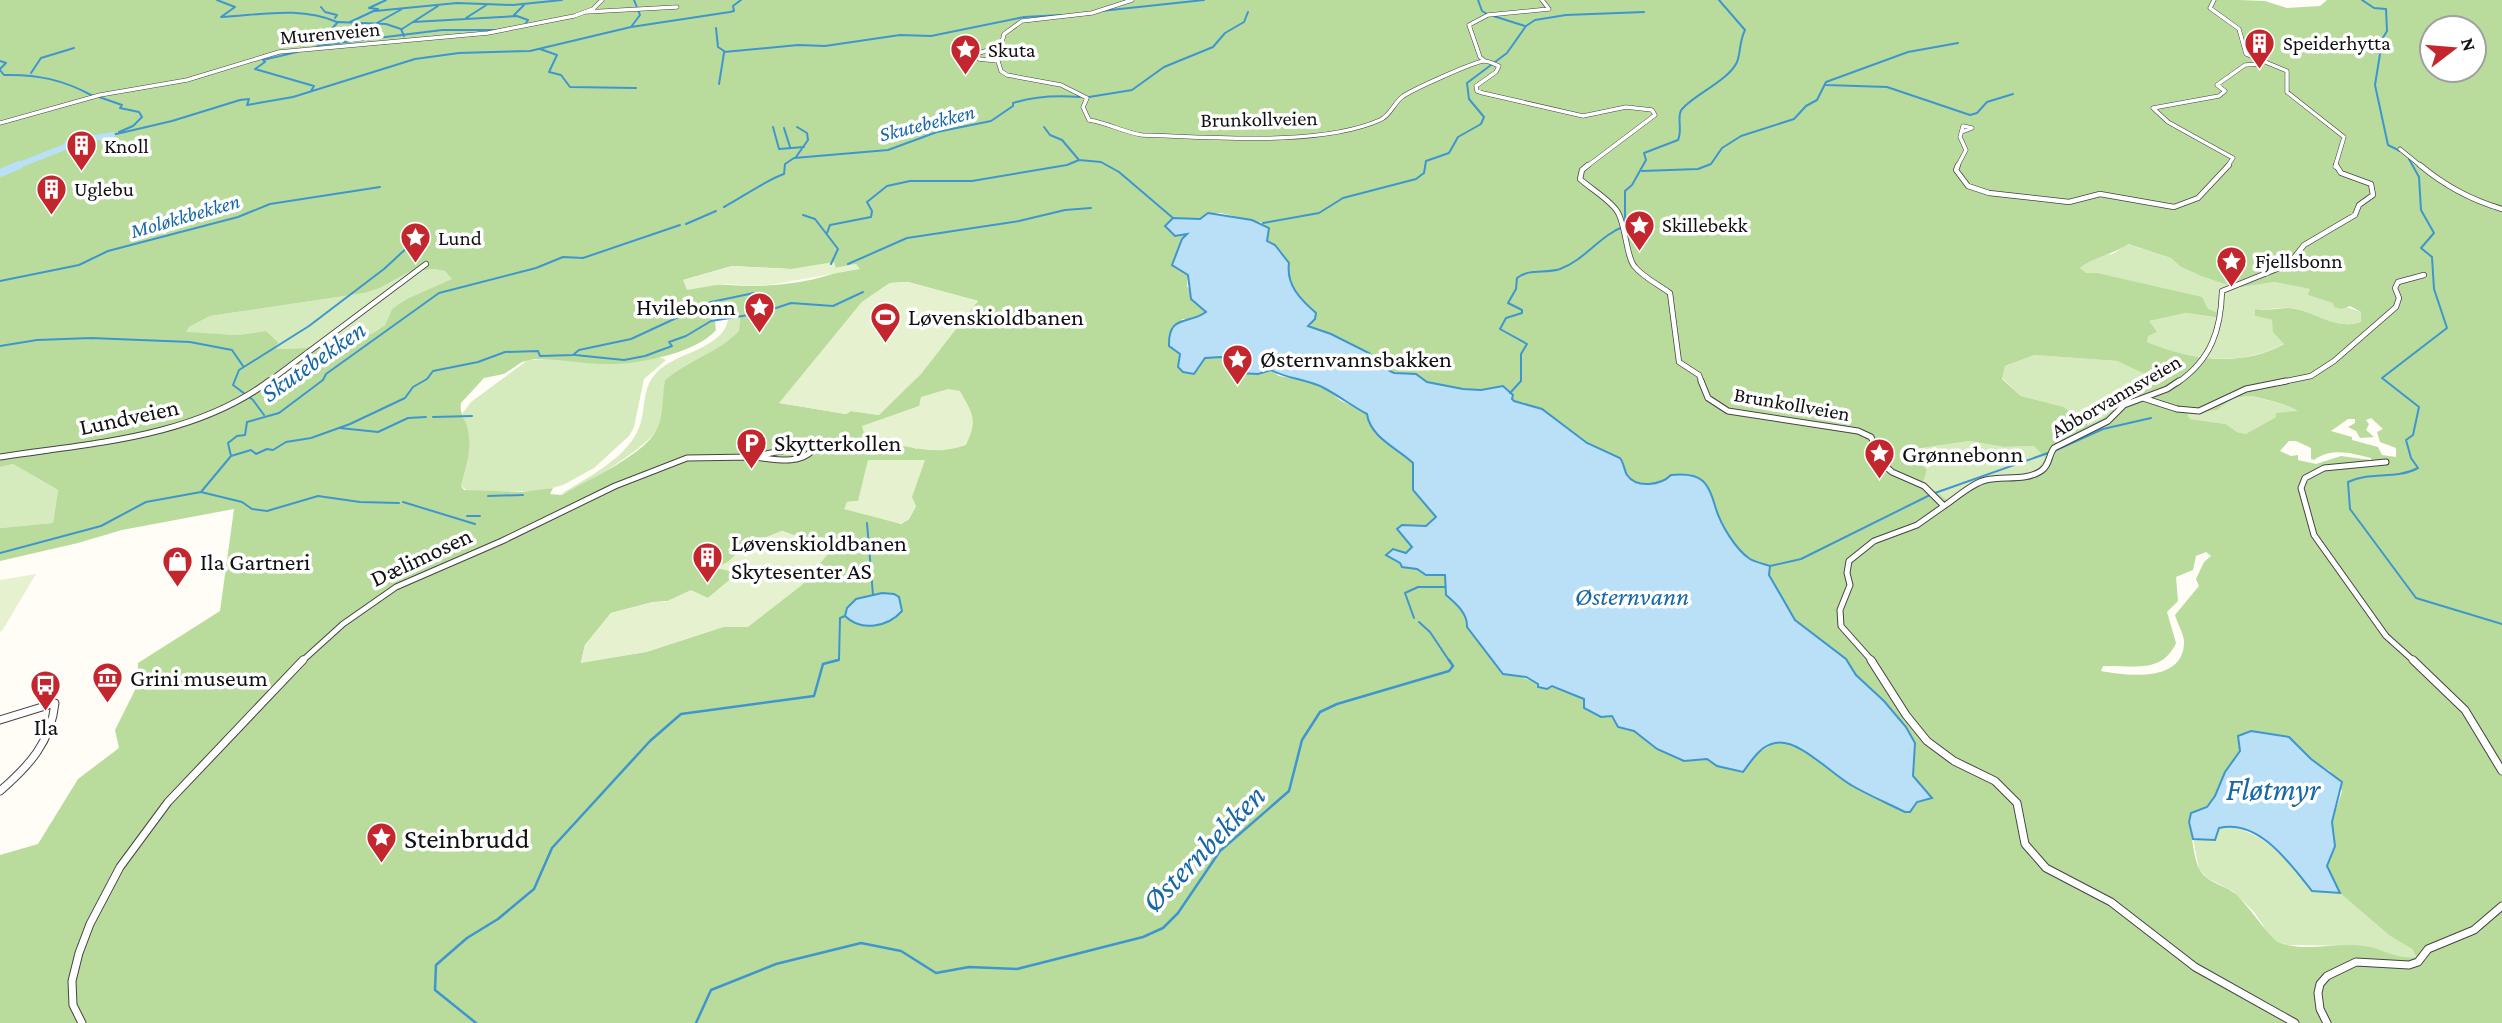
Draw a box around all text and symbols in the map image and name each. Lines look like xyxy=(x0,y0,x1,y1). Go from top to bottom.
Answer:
north arrow xyxy=(2418,14,2488,84)
street label: Murenveien xyxy=(279,17,381,49)
building icon: Speiderhytta xyxy=(2243,26,2277,70)
place label: Speiderhytta xyxy=(2283,31,2391,55)
place icon: Skuta xyxy=(948,33,982,77)
text: N xyxy=(2457,35,2481,54)
place label: Skuta xyxy=(988,38,1036,62)
water label: Skutebekken xyxy=(877,100,977,146)
street label: Brunkollveien xyxy=(1200,106,1318,132)
building icon: Knoll xyxy=(64,129,98,173)
place label: Knoll xyxy=(104,134,149,158)
building icon: Uglebu xyxy=(34,172,68,216)
place label: Uglebu xyxy=(74,177,134,201)
water label: Moløkkbekken xyxy=(126,189,243,243)
place icon: Skillebekk xyxy=(1622,208,1656,252)
place label: Skillebekk xyxy=(1662,213,1748,237)
place icon: Lund xyxy=(398,221,432,265)
place label: Lund xyxy=(438,226,482,250)
place icon: Fjellsbonn xyxy=(2215,244,2249,288)
place label: Fjellsbonn xyxy=(2255,249,2343,273)
place icon: Hvilebonn xyxy=(742,290,776,334)
place label: Hvilebonn xyxy=(636,293,736,320)
sports icon: Løvenskioldbanen xyxy=(868,300,902,344)
place label: Løvenskioldbanen xyxy=(908,303,1084,330)
water label: Skutebekken xyxy=(255,315,371,408)
place icon: Østernvannsbakken xyxy=(1220,342,1254,386)
place label: Østernvannsbakken xyxy=(1260,345,1452,372)
street label: Abborvannsveien xyxy=(2047,349,2185,443)
street label: Brunkollveien xyxy=(1732,382,1852,426)
street label: Lundveien xyxy=(77,393,181,440)
parking icon: Skytterkollen xyxy=(734,426,768,470)
place label: Skytterkollen xyxy=(774,429,901,456)
place icon: Grønnebonn xyxy=(1862,437,1896,481)
place label: Grønnebonn xyxy=(1902,440,2023,467)
street label: Dælimosen xyxy=(366,521,476,592)
place label: Løvenskioldbanen Skytesenter AS xyxy=(731,529,907,584)
building icon: Løvenskioldbanen Skytesenter AS xyxy=(691,540,725,584)
shop icon: Ila Gartneri xyxy=(160,545,194,589)
place label: Ila Gartneri xyxy=(200,548,310,575)
water label: Østernvann xyxy=(1575,582,1689,611)
museum icon: Grini museum xyxy=(90,661,124,705)
place label: Grini museum xyxy=(130,664,268,691)
bus stop icon: Ila xyxy=(29,668,63,712)
place label: Ila xyxy=(34,713,58,740)
water label: Fløtmyr xyxy=(2226,771,2321,807)
water label: Østernbekken xyxy=(1134,777,1272,919)
place icon: Steinbrudd xyxy=(364,821,398,865)
place label: Steinbrudd xyxy=(404,823,530,854)

